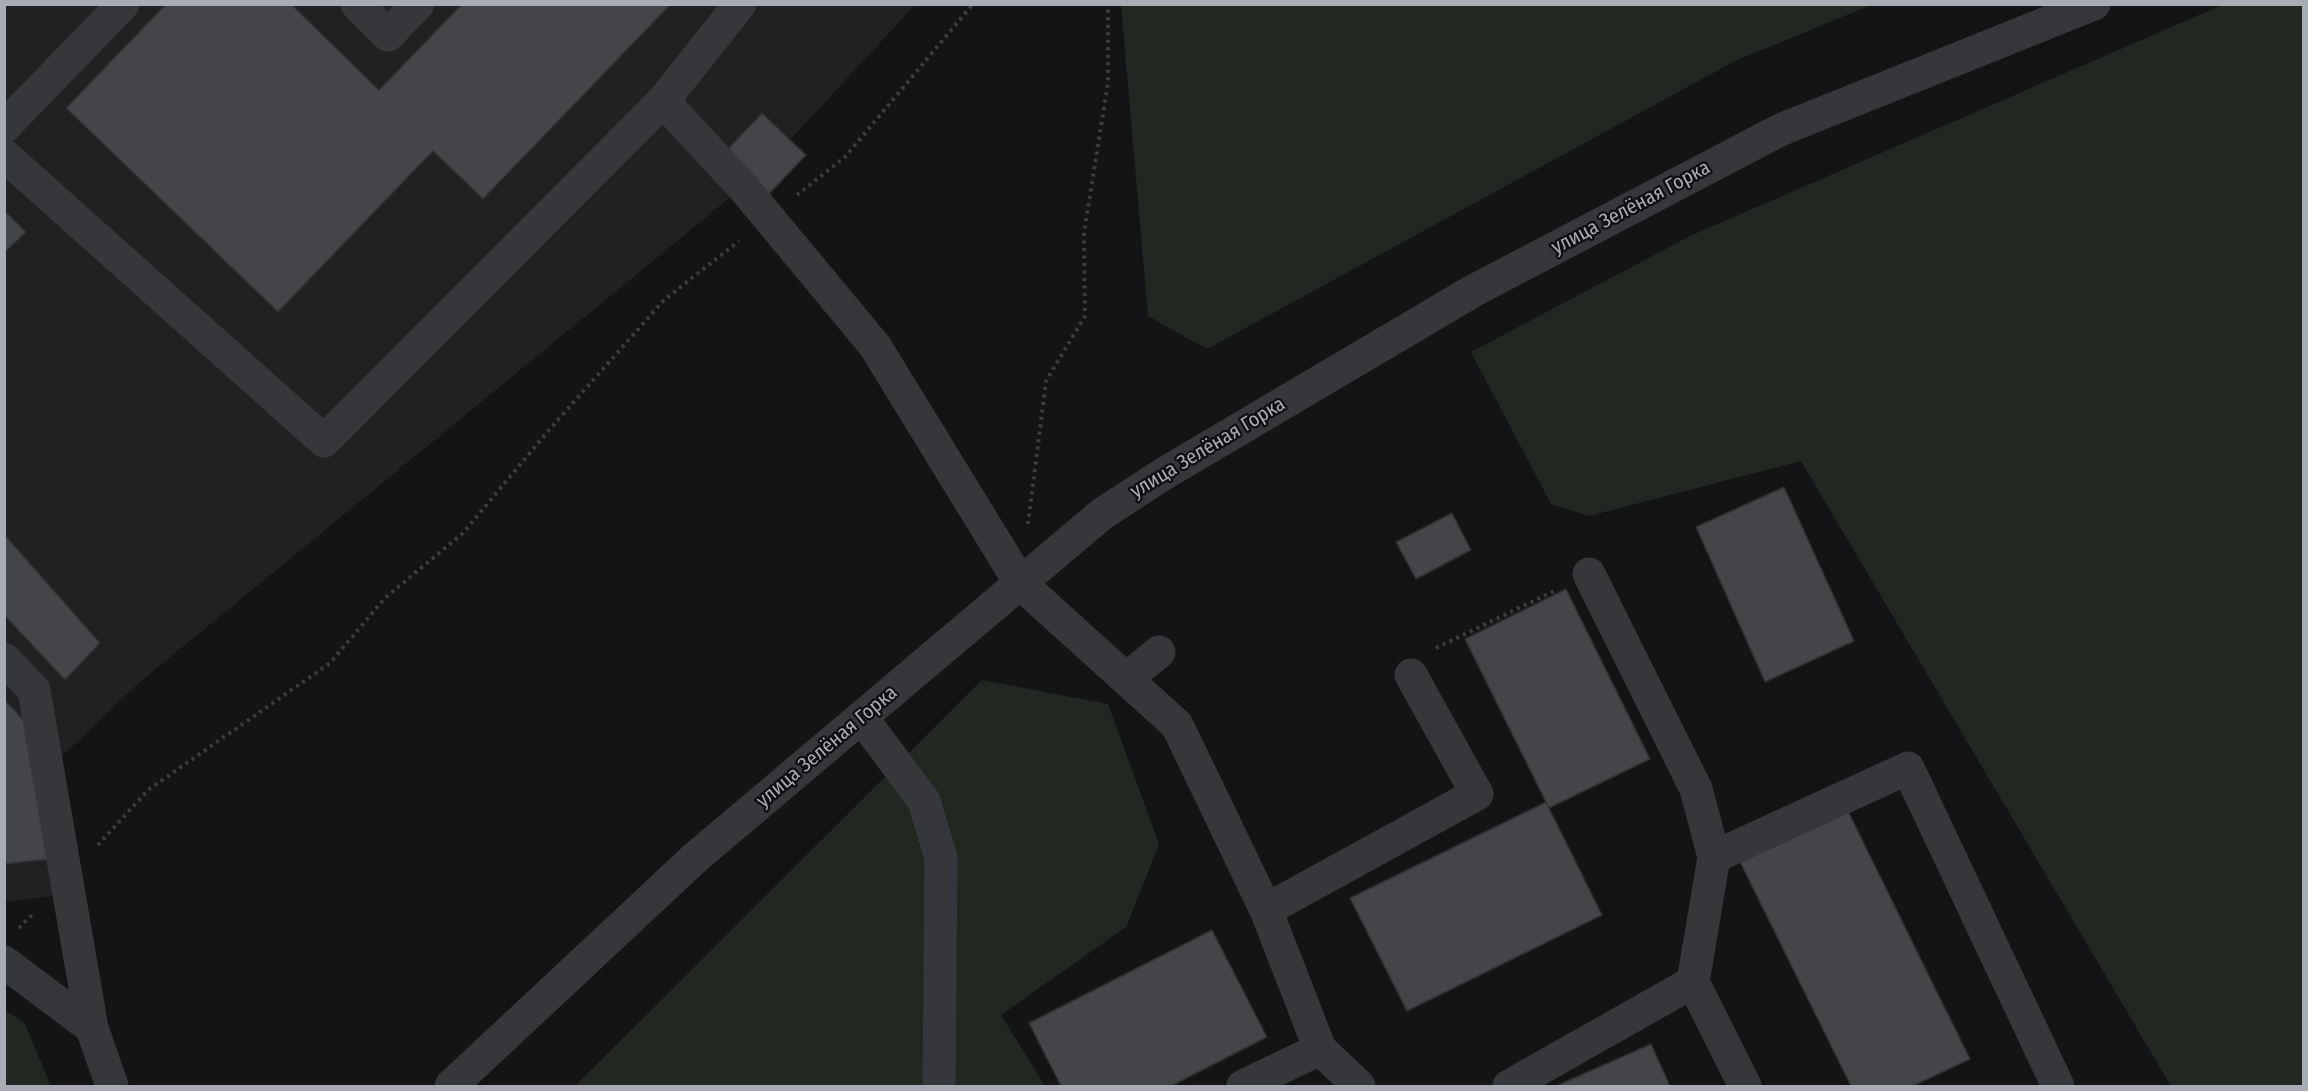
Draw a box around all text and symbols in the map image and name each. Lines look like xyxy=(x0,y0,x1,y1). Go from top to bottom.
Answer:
street label: улица Зелёная Горка xyxy=(1547,156,1715,260)
street label: улица Зелёная Горка xyxy=(1126,392,1290,504)
street label: улица Зелёная Горка xyxy=(752,681,902,813)

